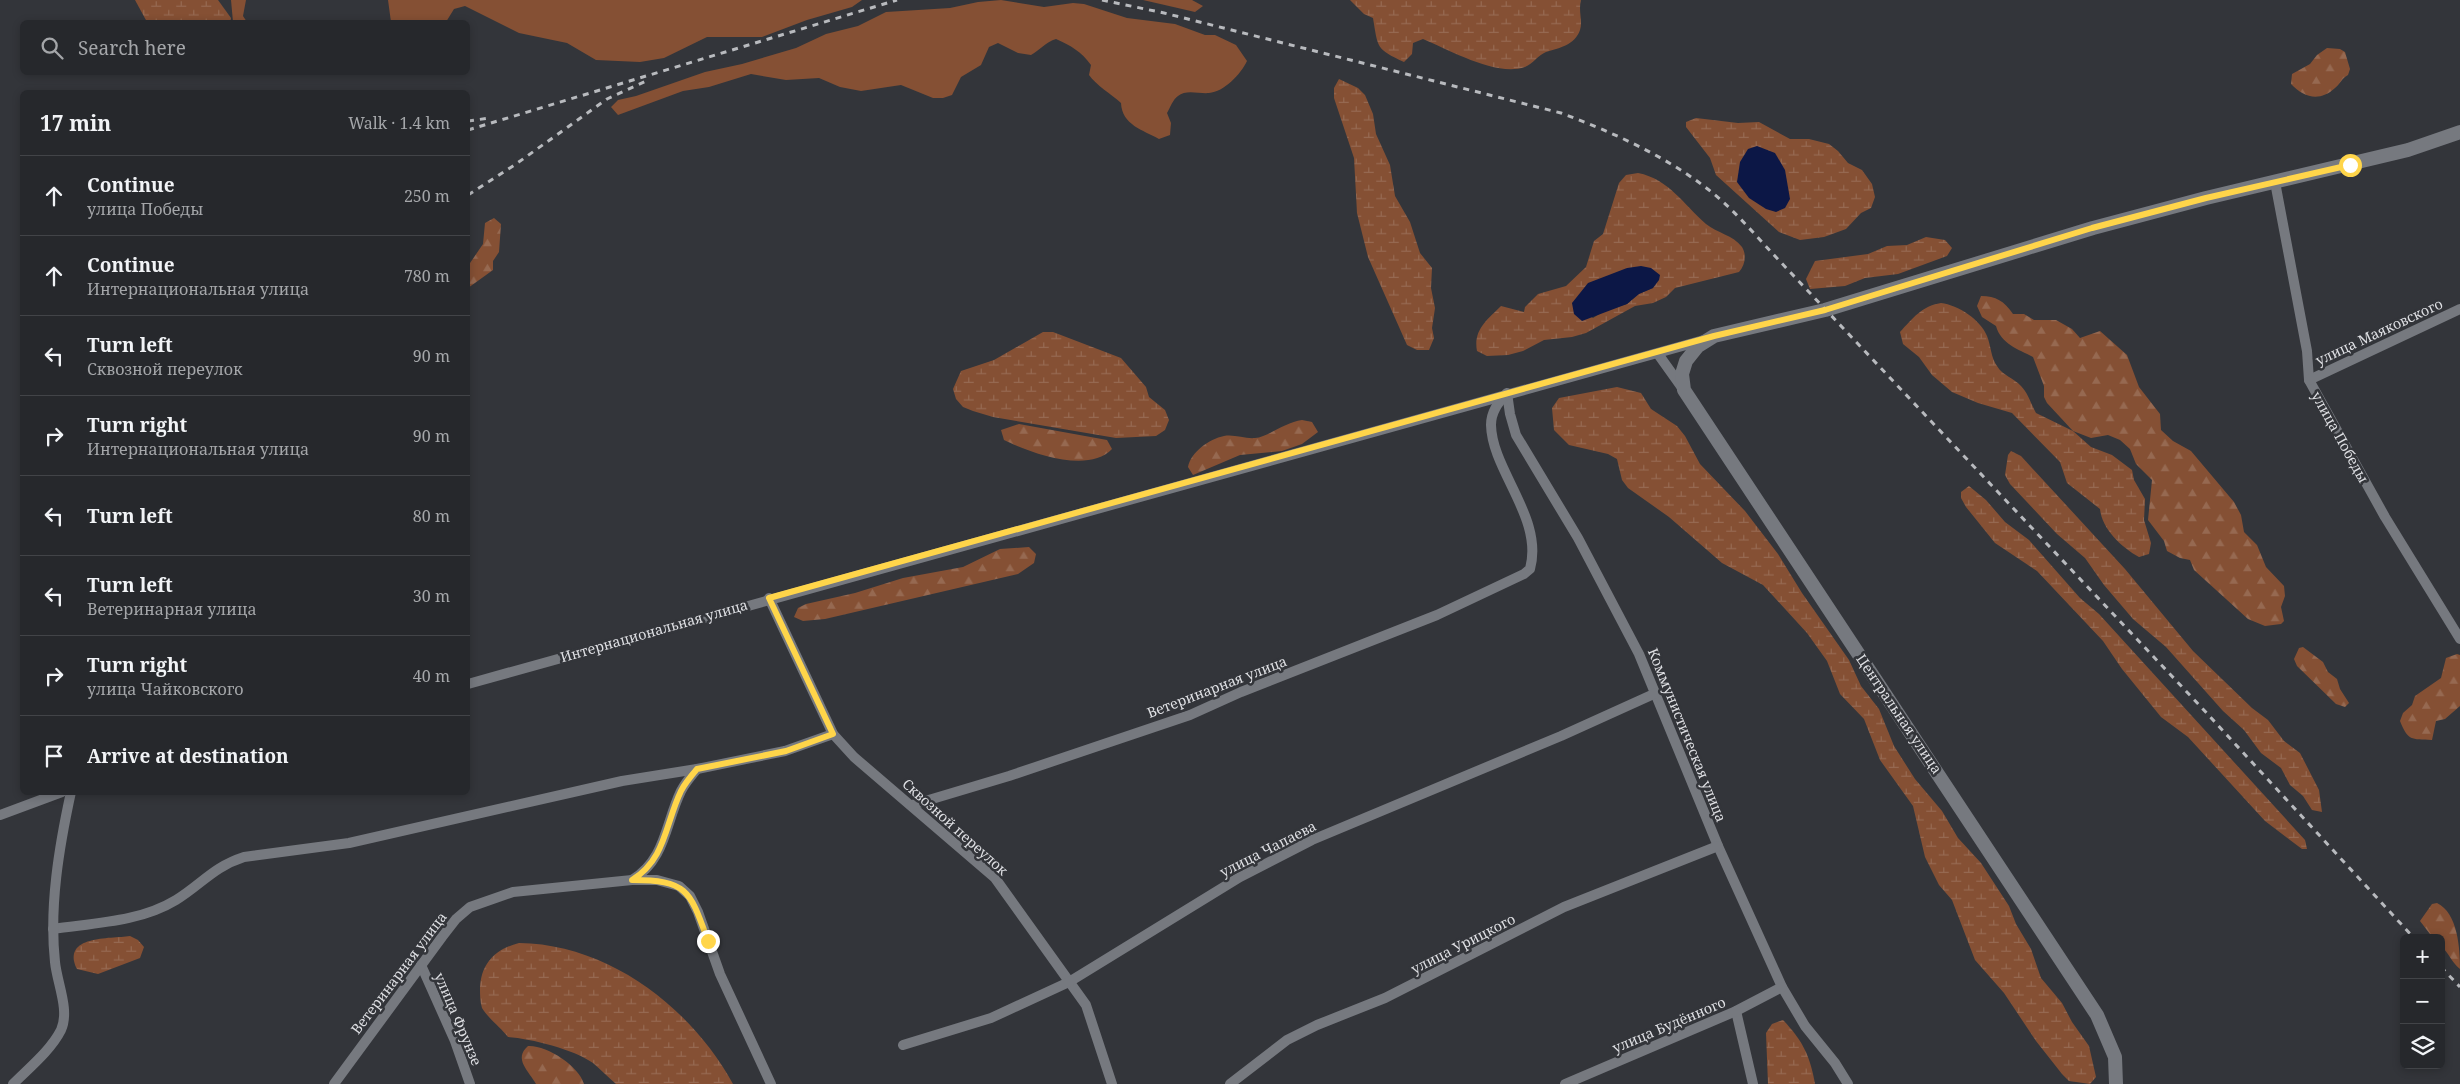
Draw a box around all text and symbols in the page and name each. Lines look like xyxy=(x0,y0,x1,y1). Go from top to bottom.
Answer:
search box xyxy=(20,20,470,75)
icon: search xyxy=(38,34,66,62)
text: Search here xyxy=(78,35,186,61)
text: 17 min xyxy=(40,109,111,137)
text: Walk · 1.4 km xyxy=(348,112,450,134)
route start xyxy=(2339,154,2362,177)
text: Continue xyxy=(87,172,175,198)
icon: ahead xyxy=(40,182,68,210)
text: 250 m xyxy=(404,185,450,207)
text: улица Победы xyxy=(87,198,203,220)
text: Continue xyxy=(87,252,175,278)
icon: ahead xyxy=(40,262,68,290)
text: 780 m xyxy=(404,265,450,287)
text: Интернациональная улица xyxy=(87,278,309,300)
street label: улица Маяковского xyxy=(2312,294,2445,369)
text: Turn left xyxy=(87,332,173,358)
icon: left xyxy=(40,342,68,370)
text: 90 m xyxy=(413,345,450,367)
text: Сквозной переулок xyxy=(87,358,242,380)
street label: улица Победы xyxy=(2307,388,2373,486)
text: Turn right xyxy=(87,412,187,438)
icon: right xyxy=(40,422,68,450)
text: 90 m xyxy=(413,425,450,447)
text: Интернациональная улица xyxy=(87,438,309,460)
icon: left xyxy=(40,502,68,530)
text: Turn left xyxy=(87,503,173,529)
text: 80 m xyxy=(413,505,450,527)
text: Turn left xyxy=(87,572,173,598)
icon: left xyxy=(40,582,68,610)
text: 30 m xyxy=(413,585,450,607)
street label: Интернациональная улица xyxy=(558,595,750,666)
text: Ветеринарная улица xyxy=(87,598,257,620)
street label: Коммунистическая улица xyxy=(1644,645,1731,825)
street label: Центральная улица xyxy=(1852,650,1947,777)
street label: Ветеринарная улица xyxy=(1144,651,1290,722)
text: Turn right xyxy=(87,652,187,678)
icon: right xyxy=(40,662,68,690)
text: 40 m xyxy=(413,665,450,687)
text: улица Чайковского xyxy=(87,678,244,700)
icon: arrive xyxy=(40,742,68,770)
text: Arrive at destination xyxy=(87,743,289,769)
street label: Сквозной переулок xyxy=(898,774,1013,880)
street label: улица Чапаева xyxy=(1216,816,1319,881)
street label: Ветеринарная улица xyxy=(346,908,451,1038)
street label: улица Урицкого xyxy=(1407,909,1518,978)
route end xyxy=(697,930,720,953)
map controls xyxy=(2400,934,2445,1069)
button: + xyxy=(2400,934,2445,979)
street label: улица Фрунзе xyxy=(430,969,487,1068)
button: − xyxy=(2400,979,2445,1024)
street label: улица Будённого xyxy=(1609,992,1728,1057)
button: layers xyxy=(2400,1024,2445,1069)

